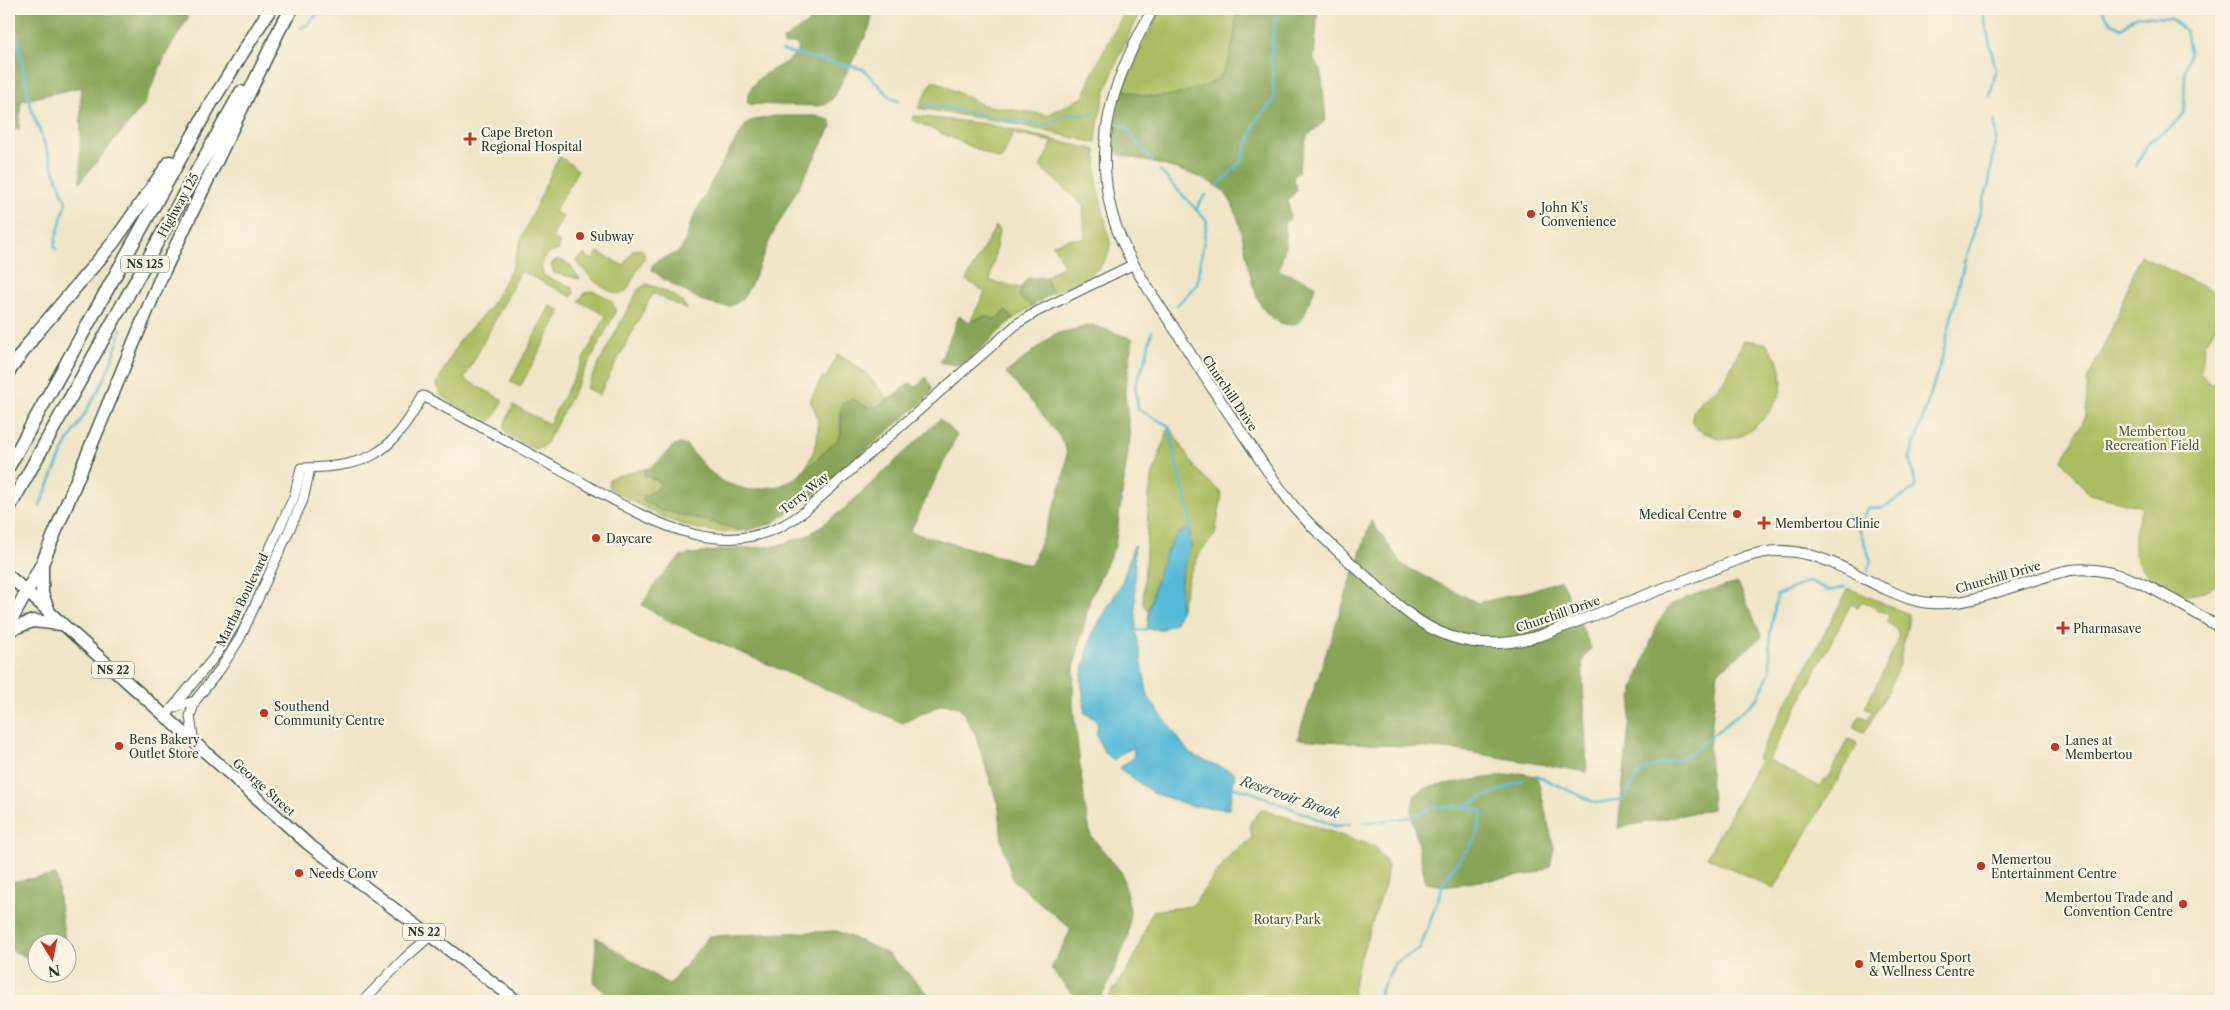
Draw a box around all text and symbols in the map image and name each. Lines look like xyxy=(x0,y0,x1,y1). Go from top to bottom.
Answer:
place label: Cape Breton Regional Hospital xyxy=(481,125,583,154)
marker: Cape Breton Regional Hospital xyxy=(463,132,477,146)
street label: Highway 125 xyxy=(154,170,202,240)
place label: John K's Convenience xyxy=(1539,200,1616,229)
marker: John K's Convenience xyxy=(1525,208,1537,220)
place label: Subway xyxy=(590,229,634,244)
marker: Subway xyxy=(574,230,586,242)
road number: NS 125 xyxy=(121,255,169,272)
street label: Churchill Drive xyxy=(1199,352,1261,434)
park label: Membertou Recreation Field xyxy=(2105,424,2200,453)
street label: Terry Way xyxy=(777,469,832,517)
place label: Medical Centre xyxy=(1639,507,1727,522)
marker: Medical Centre xyxy=(1731,508,1743,520)
marker: Membertou Clinic xyxy=(1757,516,1771,530)
place label: Membertou Clinic xyxy=(1775,516,1880,531)
place label: Daycare xyxy=(606,531,653,546)
marker: Daycare xyxy=(590,532,602,544)
street label: Martha Boulevard xyxy=(213,550,271,649)
street label: Churchill Drive xyxy=(1954,558,2043,596)
street label: Churchill Drive xyxy=(1514,592,1602,635)
place label: Pharmasave xyxy=(2073,621,2142,636)
marker: Pharmasave xyxy=(2057,622,2069,634)
road number: NS 22 xyxy=(92,662,134,678)
place label: Southend Community Centre xyxy=(274,699,385,728)
marker: Southend Community Centre xyxy=(258,707,270,719)
place label: Bens Bakery Outlet Store xyxy=(129,732,200,761)
place label: Lanes at Membertou xyxy=(2065,733,2133,762)
marker: Bens Bakery Outlet Store xyxy=(113,740,125,752)
marker: Lanes at Membertou xyxy=(2049,741,2061,753)
street label: George Street xyxy=(230,755,299,819)
water label: Reservoir Brook xyxy=(1237,771,1343,823)
place label: Memertou Entertainment Centre xyxy=(1991,852,2117,881)
marker: Memertou Entertainment Centre xyxy=(1975,860,1987,872)
place label: Needs Conv xyxy=(309,866,379,881)
marker: Needs Conv xyxy=(293,867,305,879)
place label: Membertou Trade and Convention Centre xyxy=(2044,890,2174,919)
marker: Membertou Trade and Convention Centre xyxy=(2177,898,2189,910)
park label: Rotary Park xyxy=(1253,912,1322,927)
road number: NS 22 xyxy=(403,924,445,940)
north arrow xyxy=(28,932,78,982)
place label: Membertou Sport & Wellness Centre xyxy=(1869,950,1975,979)
marker: Membertou Sport & Wellness Centre xyxy=(1853,958,1865,970)
text: N xyxy=(47,961,62,981)

